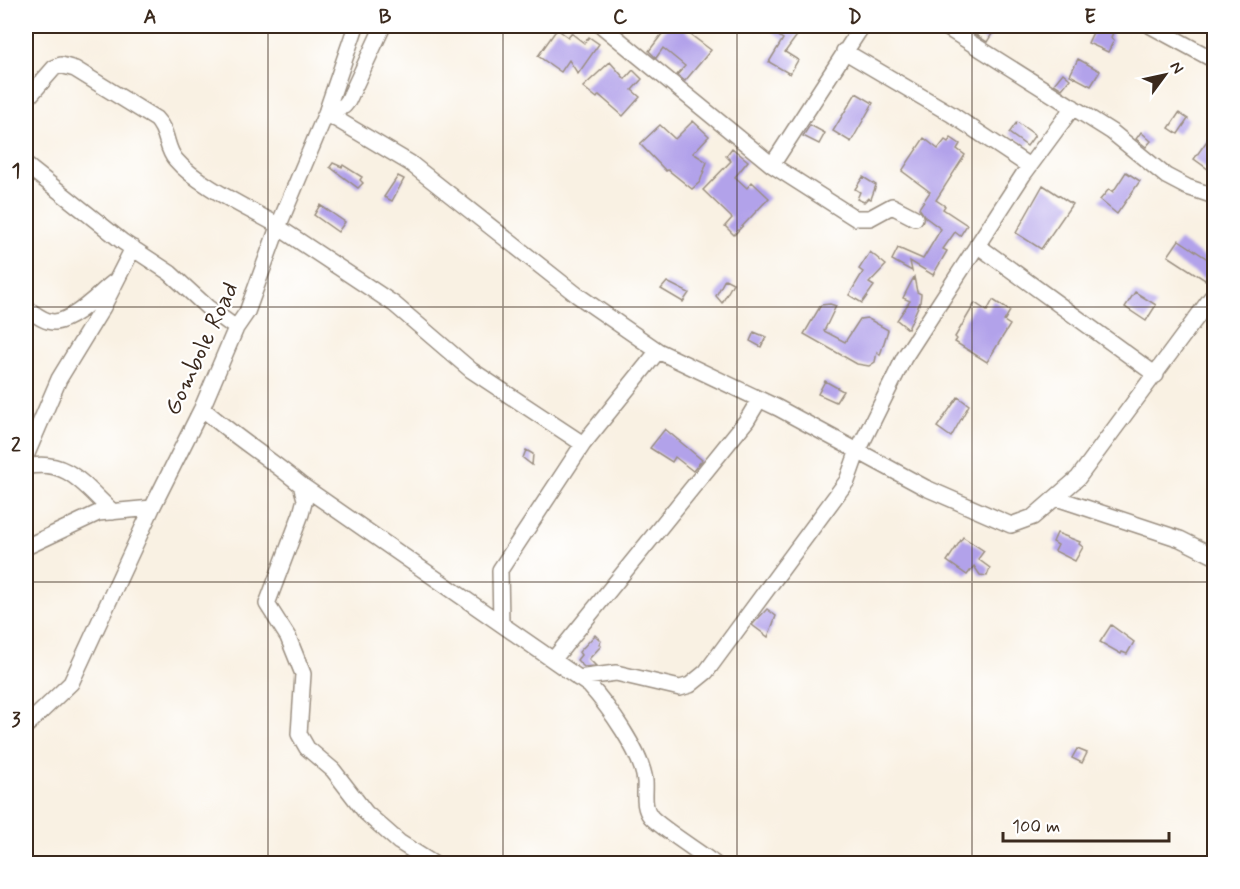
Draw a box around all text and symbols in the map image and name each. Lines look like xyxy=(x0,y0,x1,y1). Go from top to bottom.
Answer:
text: A xyxy=(143,4,157,31)
text: B xyxy=(379,4,392,31)
text: C xyxy=(613,4,628,31)
text: D xyxy=(848,4,862,31)
text: E xyxy=(1084,4,1096,31)
north arrow xyxy=(1135,45,1195,105)
text: N xyxy=(1165,57,1188,78)
text: 1 xyxy=(12,158,20,185)
street label: Gombole Road xyxy=(158,277,246,421)
text: 2 xyxy=(11,432,21,459)
text: 3 xyxy=(11,707,21,734)
scale bar xyxy=(1003,805,1170,843)
text: 100 m xyxy=(1012,815,1060,839)

